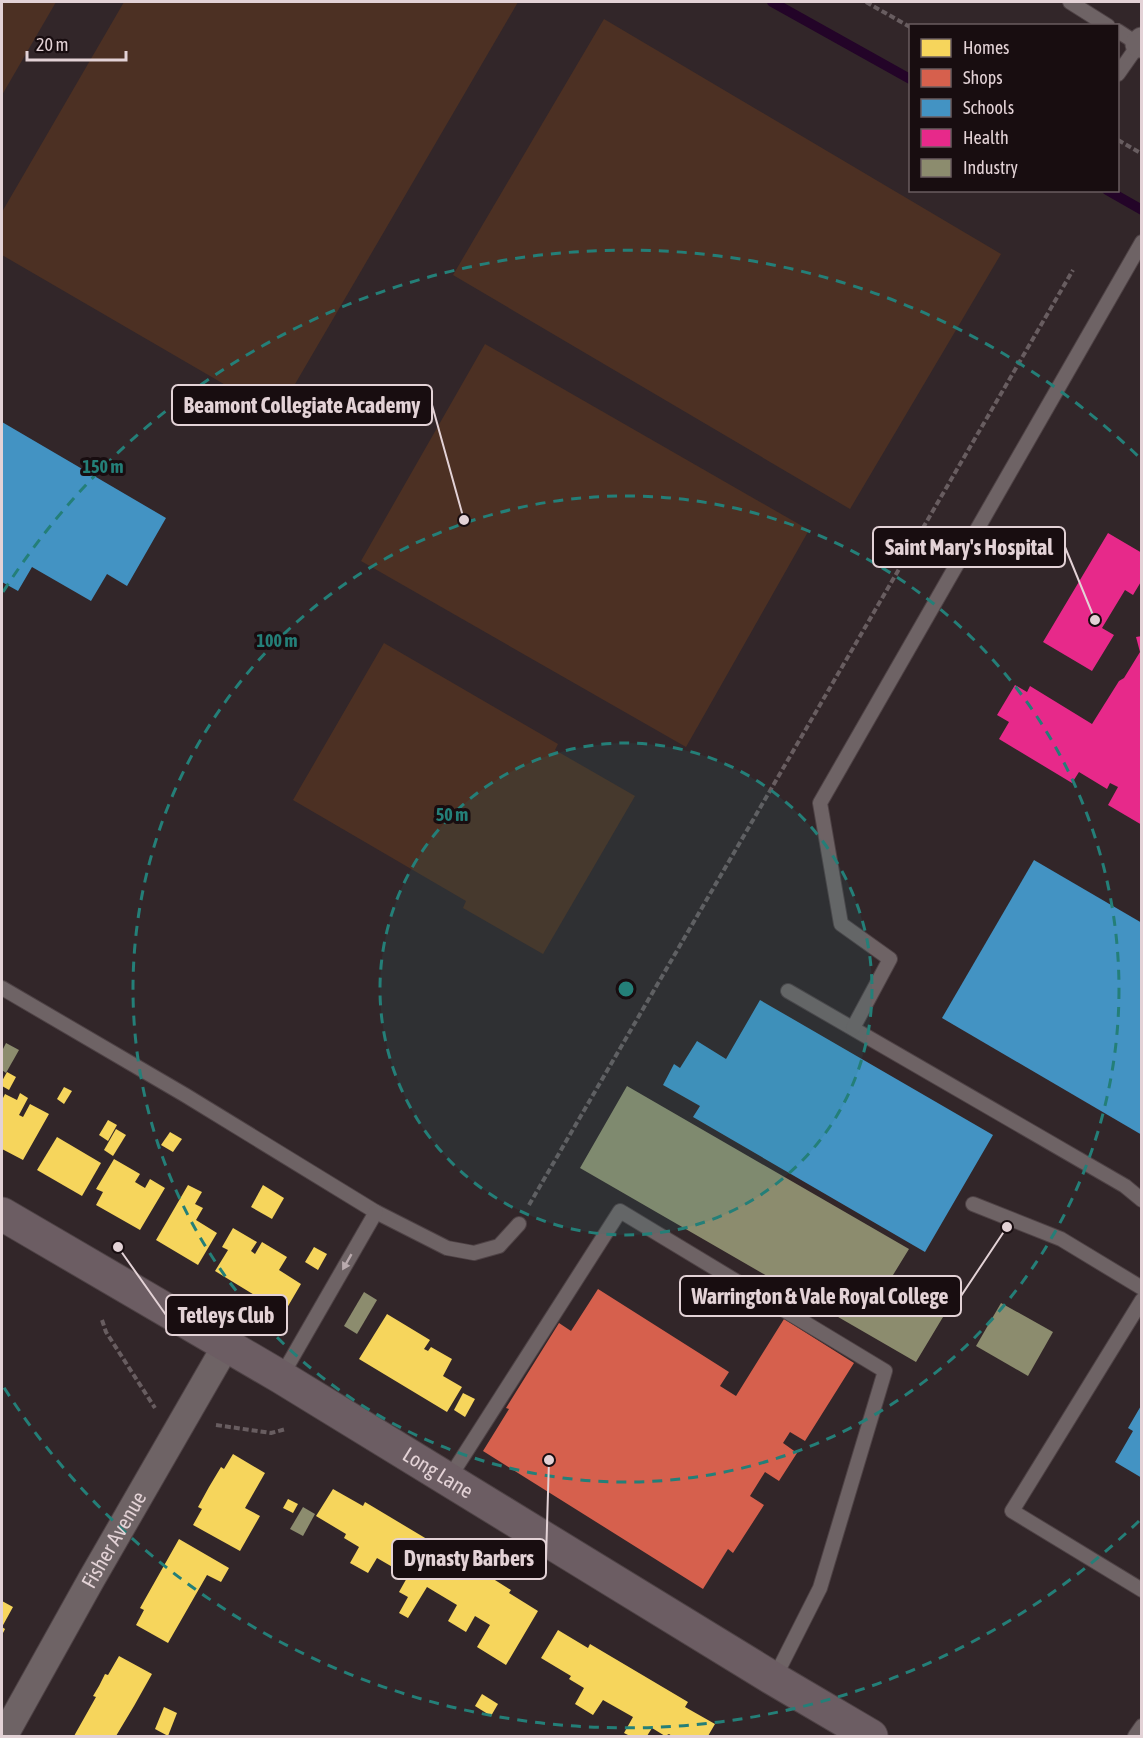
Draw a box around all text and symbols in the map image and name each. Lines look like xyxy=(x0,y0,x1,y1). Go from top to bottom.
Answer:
scale bar xyxy=(27,24,126,62)
legend xyxy=(909,24,1119,192)
text: 20 m xyxy=(36,34,68,55)
text: Homes xyxy=(963,37,1009,58)
text: Shops xyxy=(963,67,1003,88)
text: Schools xyxy=(963,97,1014,118)
text: Health xyxy=(963,127,1009,148)
text: Industry xyxy=(963,157,1018,178)
callout: Beamont Collegiate Academy xyxy=(172,385,432,425)
text: Beamont Collegiate Academy xyxy=(184,392,420,418)
text: 150 m xyxy=(83,456,123,477)
callout: Saint Mary's Hospital xyxy=(873,527,1065,567)
text: Saint Mary's Hospital xyxy=(885,534,1054,560)
text: 100 m xyxy=(257,630,297,651)
text: 50 m xyxy=(436,804,468,825)
centre of rings xyxy=(616,979,636,999)
one-way arrow xyxy=(342,1254,352,1271)
callout: Warrington & Vale Royal College xyxy=(680,1276,961,1316)
text: Warrington & Vale Royal College xyxy=(691,1283,948,1309)
callout: Tetleys Club xyxy=(166,1295,287,1335)
text: Tetleys Club xyxy=(178,1302,274,1328)
street label: Long Lane xyxy=(399,1442,478,1503)
street label: Fisher Avenue xyxy=(76,1487,151,1592)
callout: Dynasty Barbers xyxy=(392,1539,546,1579)
text: Dynasty Barbers xyxy=(404,1545,534,1571)

